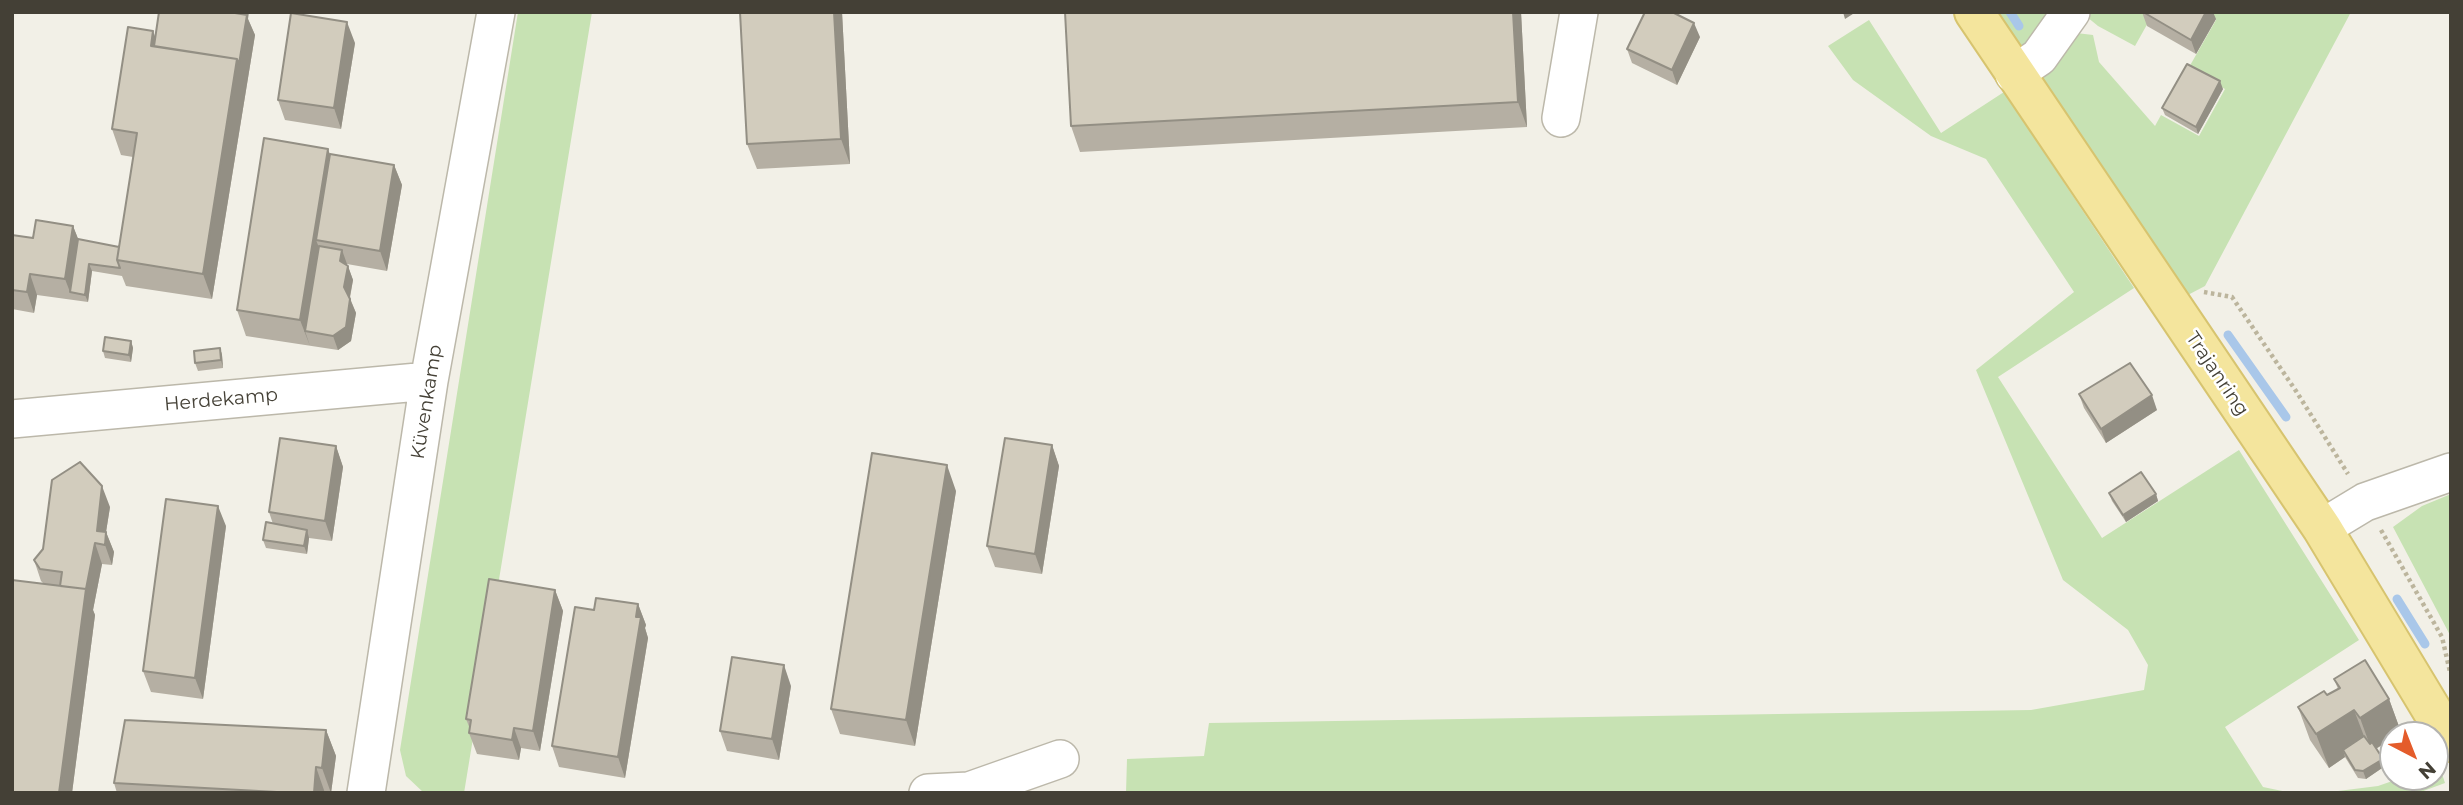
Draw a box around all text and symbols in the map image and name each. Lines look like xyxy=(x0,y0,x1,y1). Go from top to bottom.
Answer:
street label: Trajanring xyxy=(2181,328,2253,420)
street label: Küvenkamp xyxy=(407,343,447,461)
street label: Herdekamp xyxy=(163,384,279,416)
north arrow xyxy=(2379,721,2449,791)
text: N xyxy=(2414,757,2440,784)

